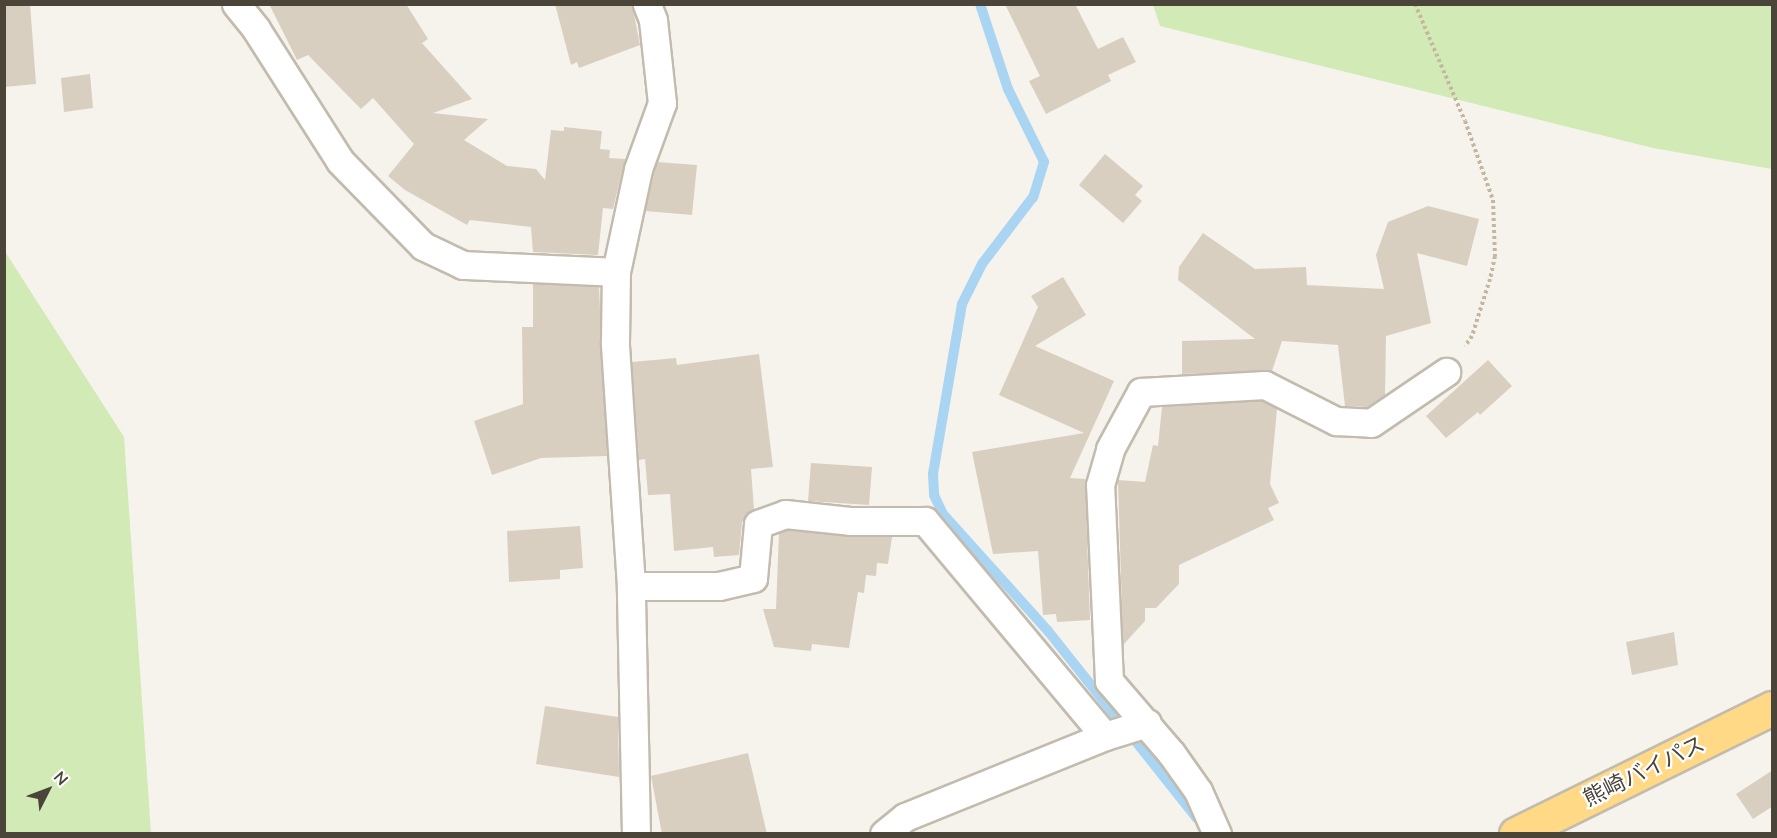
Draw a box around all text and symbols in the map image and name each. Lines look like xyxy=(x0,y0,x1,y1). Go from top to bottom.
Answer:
street label: 熊崎バイパス xyxy=(1579,730,1709,812)
north arrow xyxy=(18,760,78,820)
text: N xyxy=(50,767,73,789)

